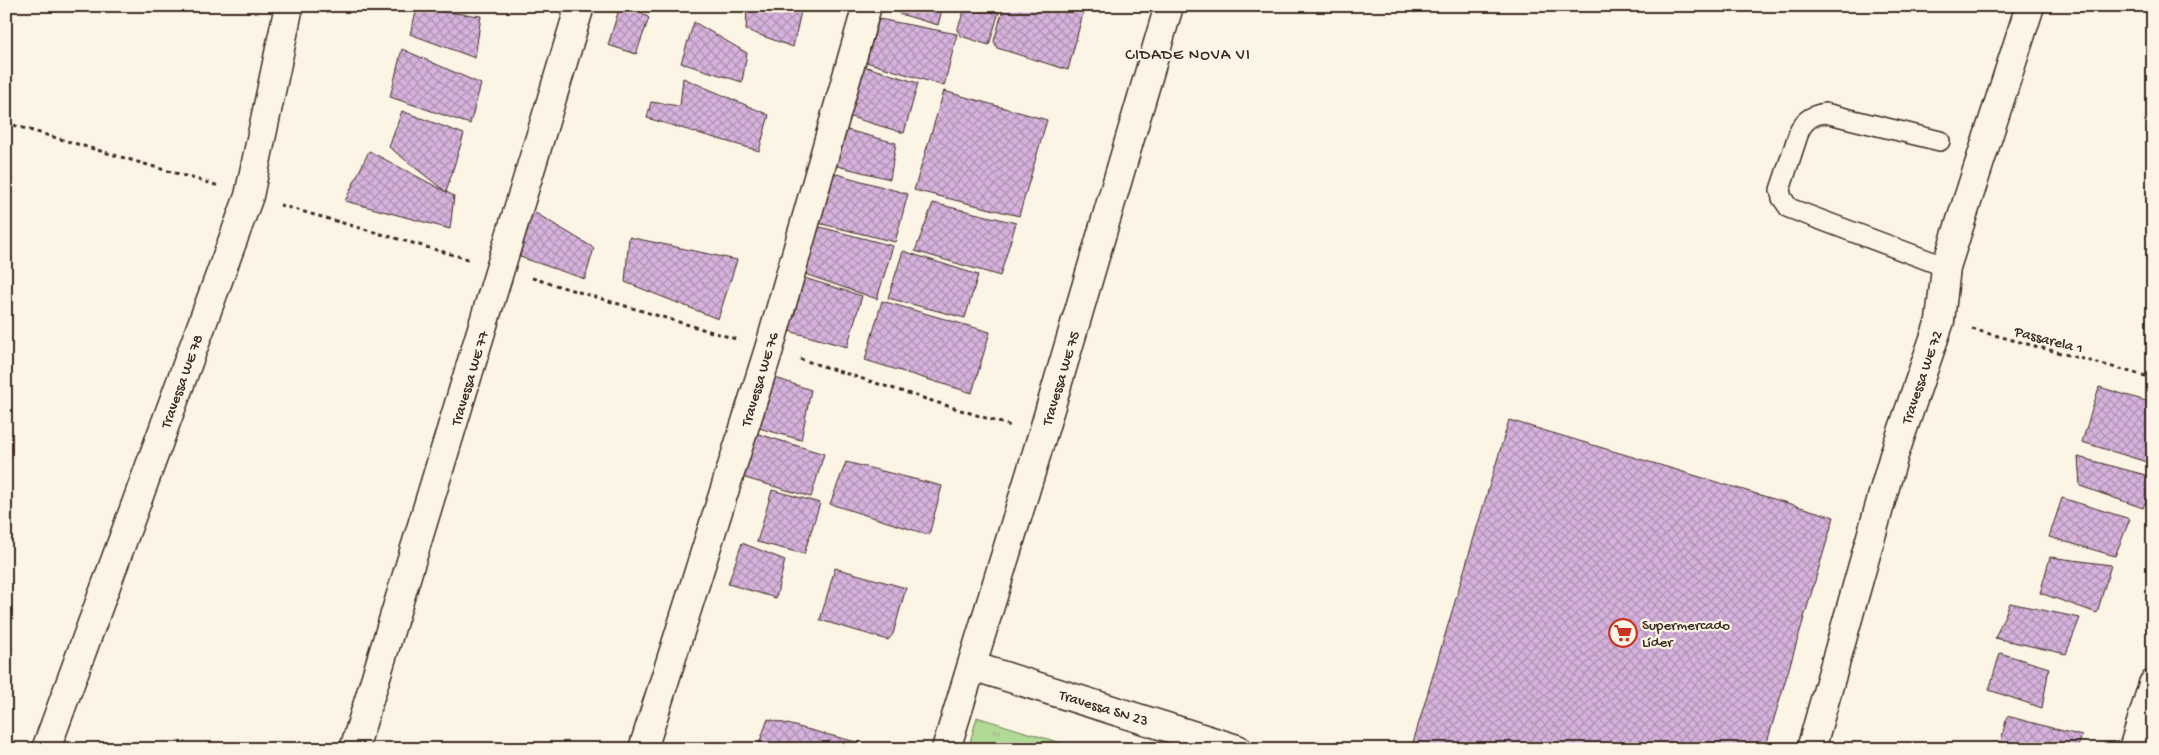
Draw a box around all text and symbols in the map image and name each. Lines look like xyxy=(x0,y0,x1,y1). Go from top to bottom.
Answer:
district label: CIDADE NOVA VI xyxy=(1125,47,1251,66)
street label: Passarela 1 xyxy=(2011,323,2085,359)
street label: Travessa WE 77 xyxy=(448,328,494,429)
street label: Travessa WE 75 xyxy=(1039,329,1085,429)
street label: Travessa WE 72 xyxy=(1898,329,1947,428)
street label: Travessa WE 76 xyxy=(738,330,784,430)
street label: Travessa WE 78 xyxy=(157,332,208,432)
place label: Supermercado Líder xyxy=(1642,617,1730,652)
supermarket icon: Supermercado Líder xyxy=(1608,618,1638,648)
street label: Travessa SN 23 xyxy=(1056,687,1150,731)

